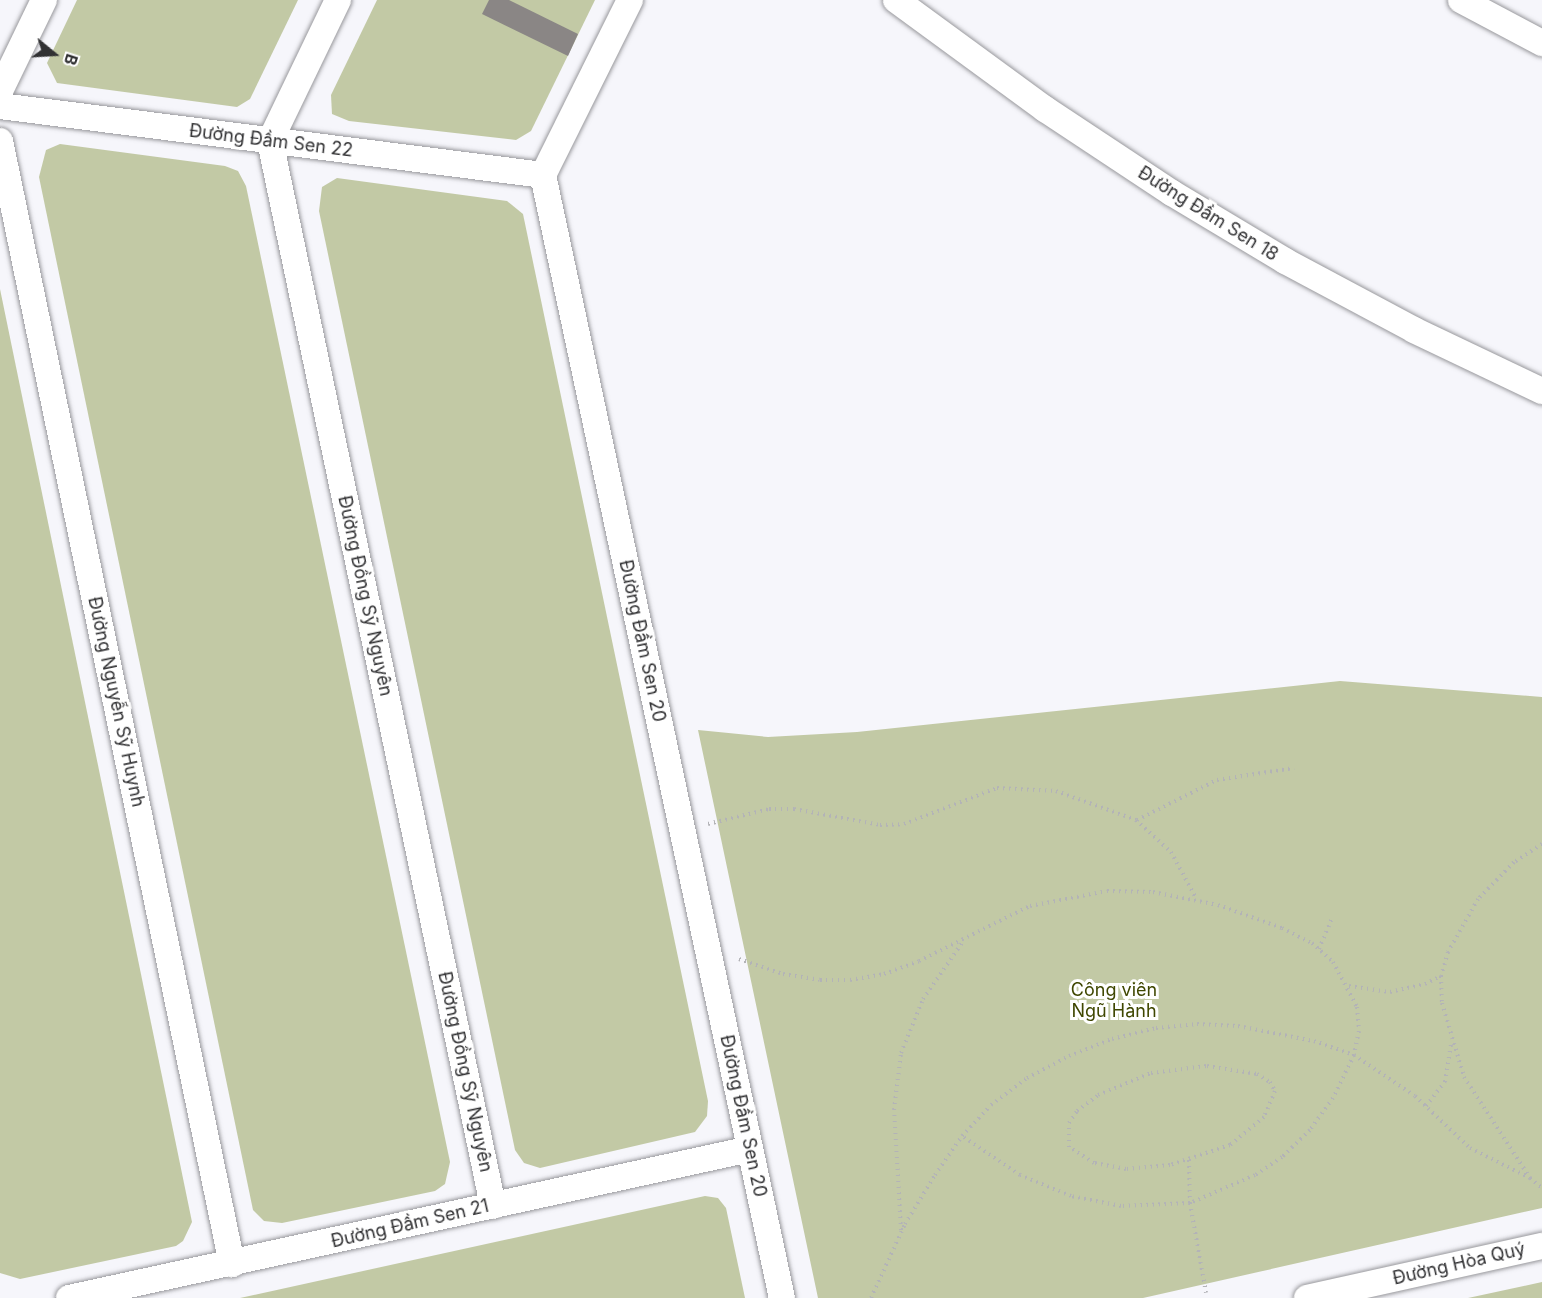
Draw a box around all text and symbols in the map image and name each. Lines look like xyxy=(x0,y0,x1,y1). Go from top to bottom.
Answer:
north arrow xyxy=(24,24,84,84)
text: B xyxy=(60,51,82,68)
street label: Đường Đầm Sen 22 xyxy=(188,120,354,162)
street label: Đường Đầm Sen 18 xyxy=(1134,162,1282,266)
street label: Đường Đồng Sỹ Nguyên xyxy=(333,494,397,698)
street label: Đường Đầm Sen 20 xyxy=(614,558,670,724)
street label: Đường Nguyễn Sỹ Huynh xyxy=(83,595,149,809)
street label: Đường Đồng Sỹ Nguyên xyxy=(433,970,497,1174)
park label: Công viên Ngũ Hành xyxy=(1071,980,1157,1022)
street label: Đường Đầm Sen 20 xyxy=(715,1033,771,1199)
street label: Đường Đầm Sen 21 xyxy=(329,1195,491,1253)
street label: Đường Hòa Quý xyxy=(1391,1238,1527,1290)

